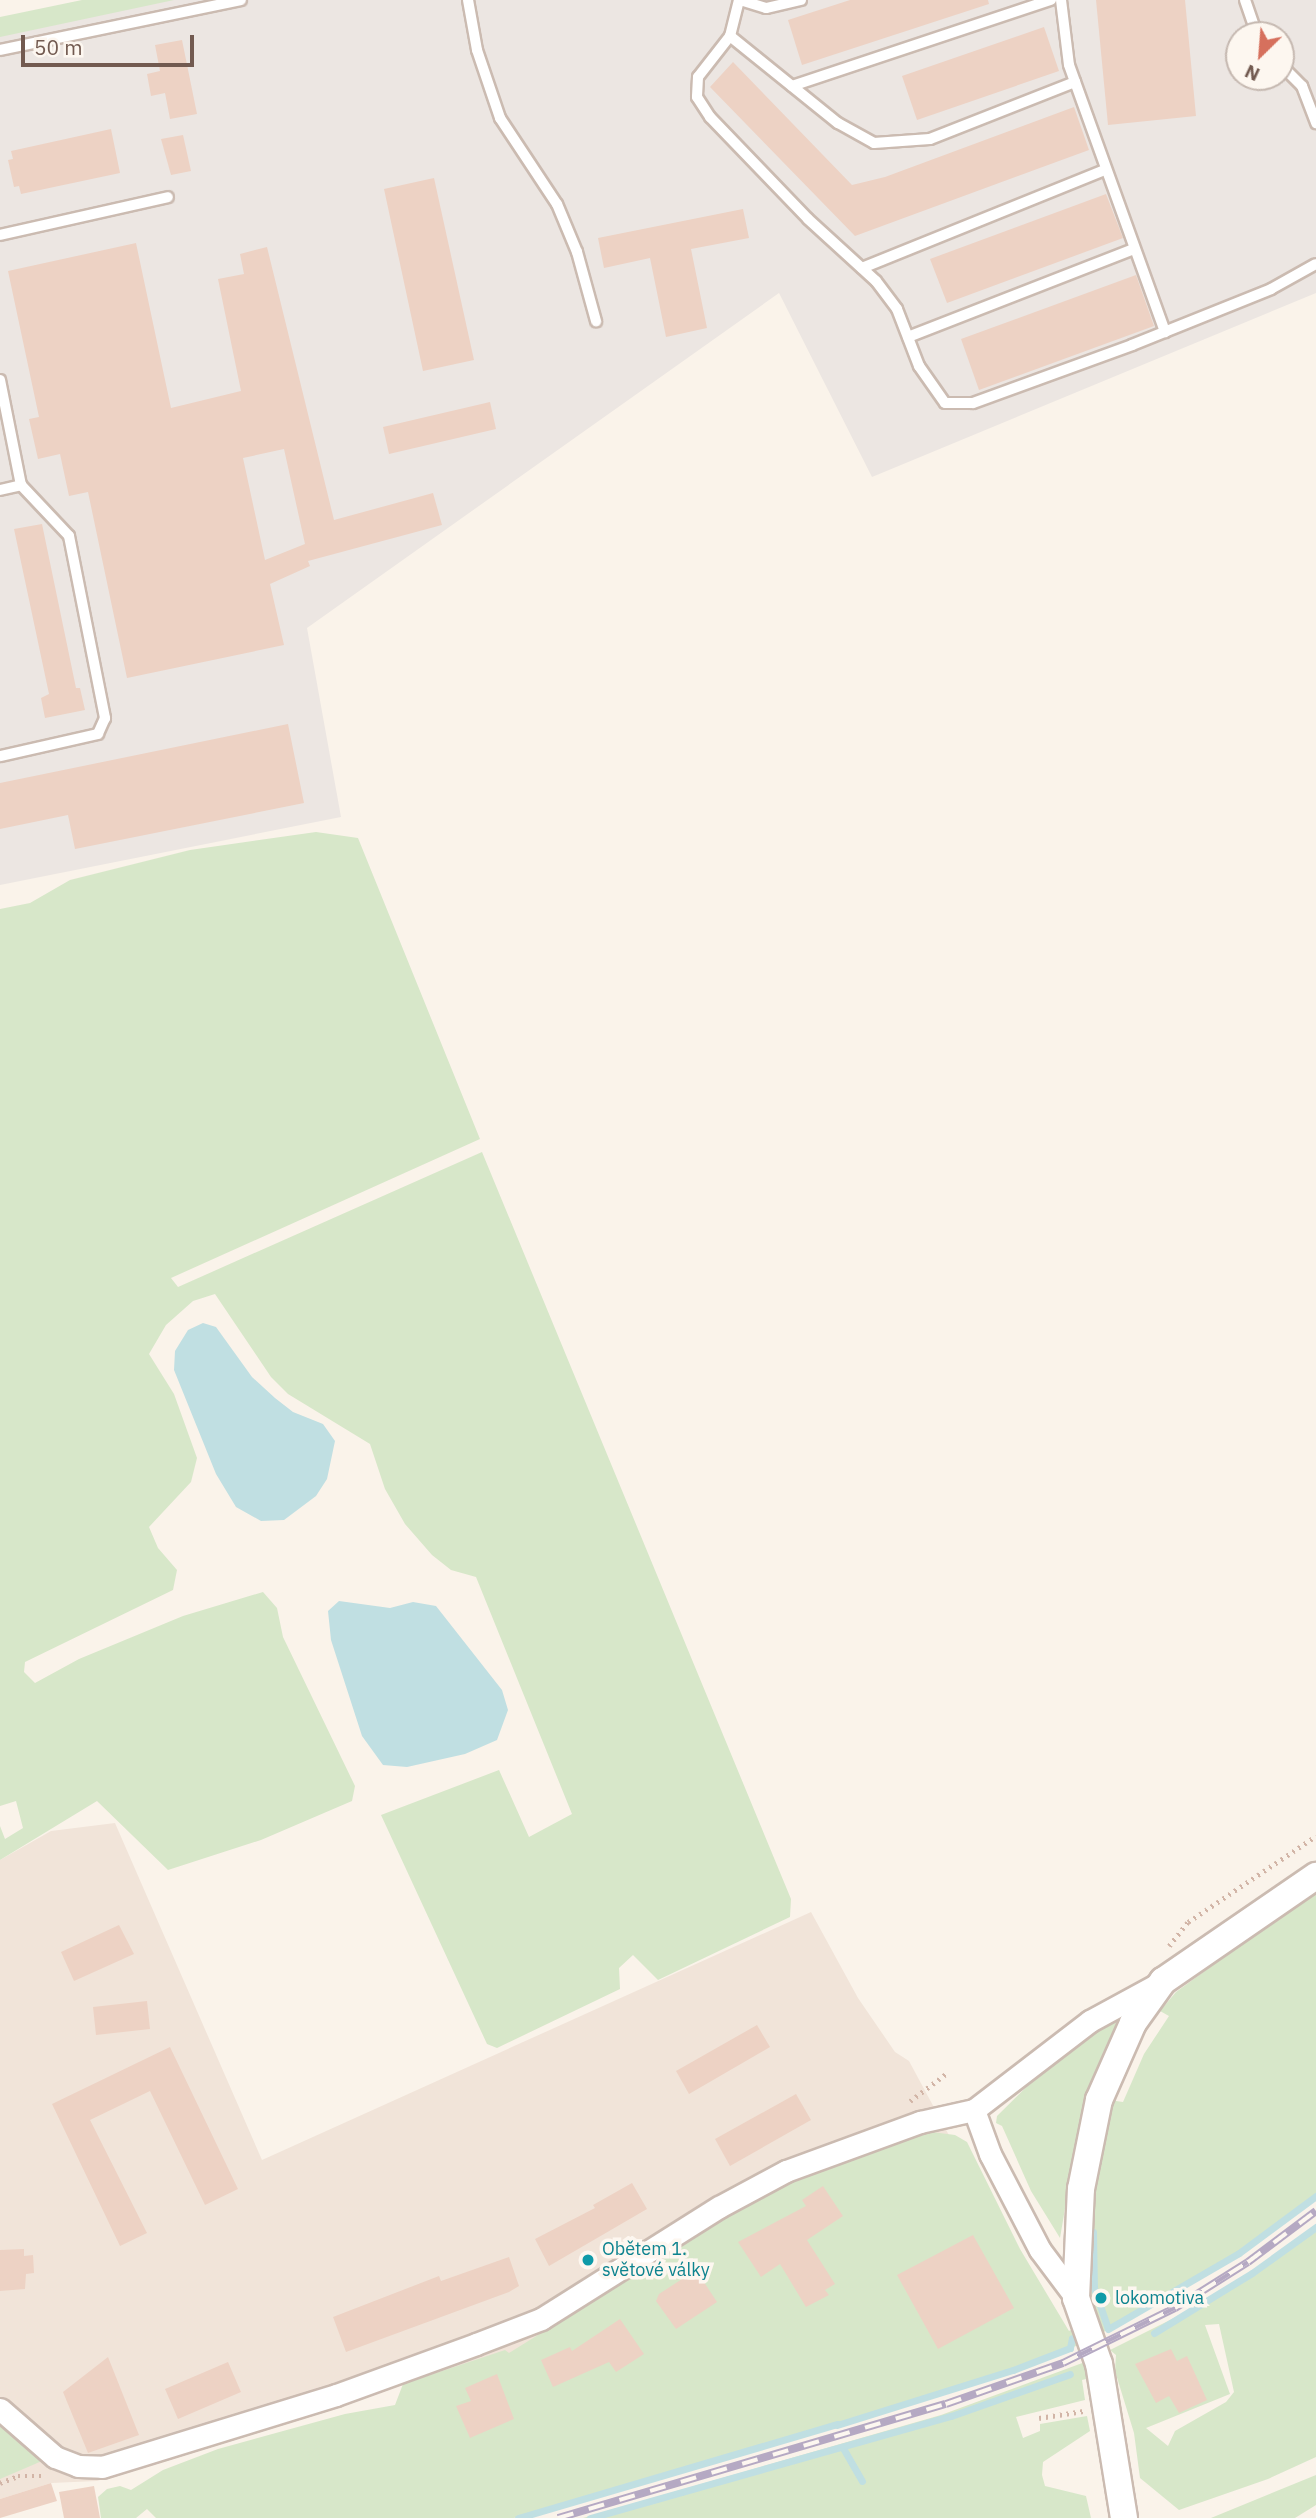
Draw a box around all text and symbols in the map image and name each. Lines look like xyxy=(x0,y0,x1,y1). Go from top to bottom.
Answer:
scale bar xyxy=(24,21,198,65)
north arrow xyxy=(1225,21,1295,91)
text: 50 m xyxy=(34,33,83,61)
text: N xyxy=(1241,59,1263,87)
place label: Obětem 1. světové války xyxy=(602,2239,710,2282)
marker: Obětem 1. světové války xyxy=(580,2252,596,2268)
place label: lokomotiva xyxy=(1115,2287,1204,2309)
marker: lokomotiva xyxy=(1093,2290,1109,2306)

